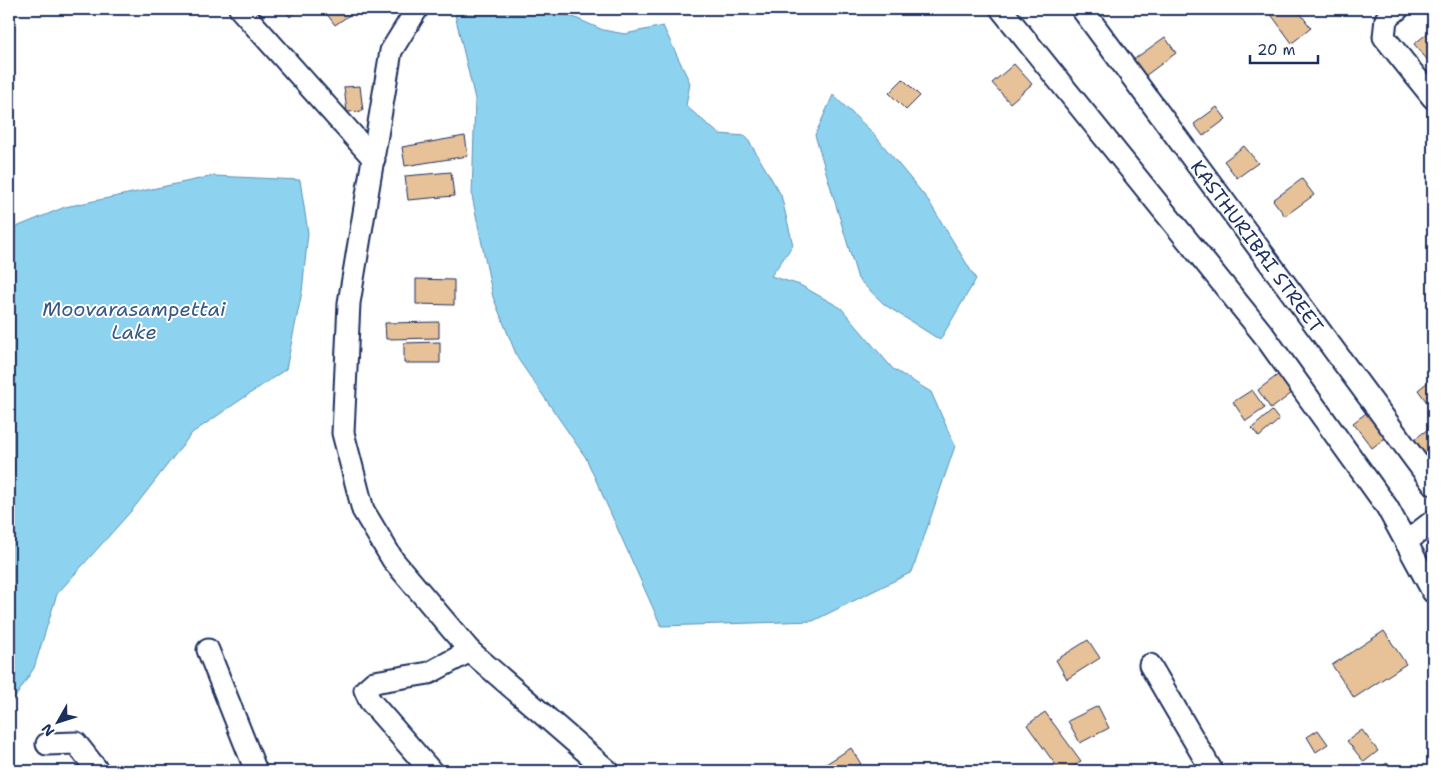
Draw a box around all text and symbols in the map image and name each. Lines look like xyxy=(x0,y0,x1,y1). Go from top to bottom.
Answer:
scale bar xyxy=(1250,32,1317,64)
text: 20 m xyxy=(1257,40,1296,60)
street label: KASTHURIBAI STREET xyxy=(1185,155,1330,338)
water label: Moovarasampettai Lake xyxy=(42,296,226,345)
north arrow xyxy=(32,698,82,748)
text: N xyxy=(37,720,58,740)

